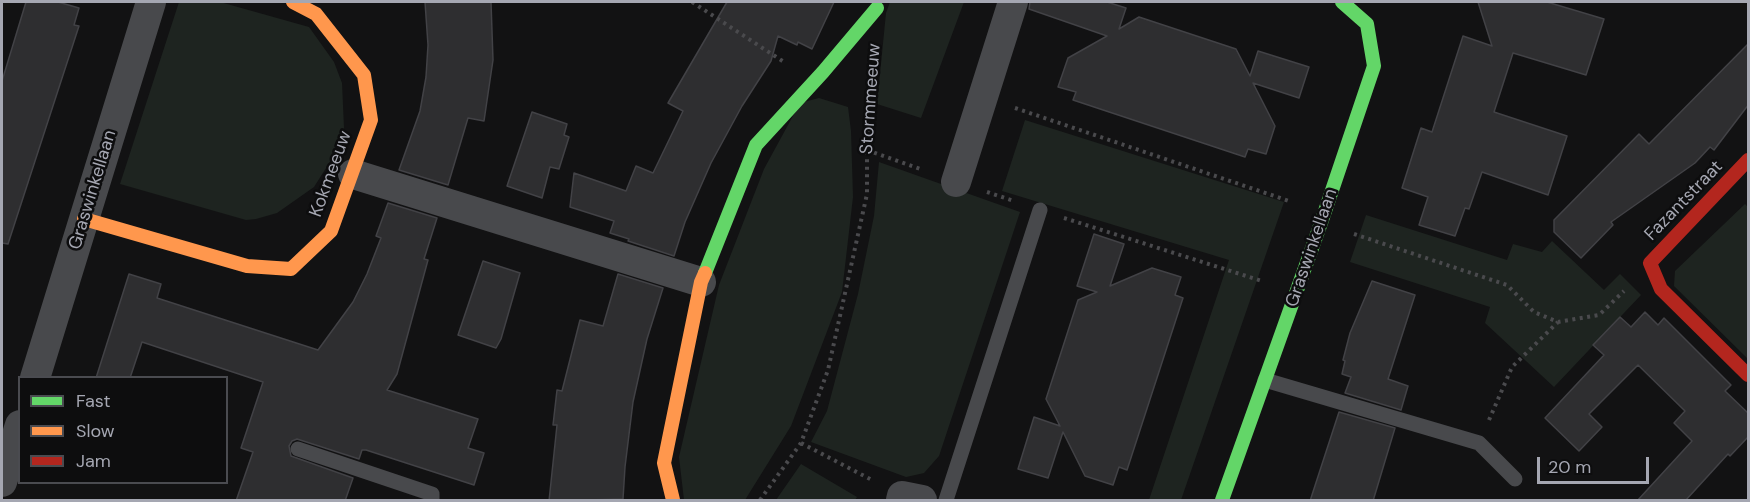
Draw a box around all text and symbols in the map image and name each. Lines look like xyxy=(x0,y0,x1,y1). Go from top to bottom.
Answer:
street label: Stormmeeuw xyxy=(856,43,886,155)
street label: Graswinkellaan xyxy=(65,128,121,252)
street label: Kokmeeuw xyxy=(305,128,357,220)
street label: Fazantstraat xyxy=(1640,156,1728,246)
street label: Graswinkellaan xyxy=(1282,186,1342,310)
legend xyxy=(18,376,228,484)
text: Fast xyxy=(76,389,111,413)
text: Slow xyxy=(76,419,115,443)
scale bar xyxy=(1540,445,1652,483)
text: Jam xyxy=(76,449,111,473)
text: 20 m xyxy=(1548,455,1591,479)

